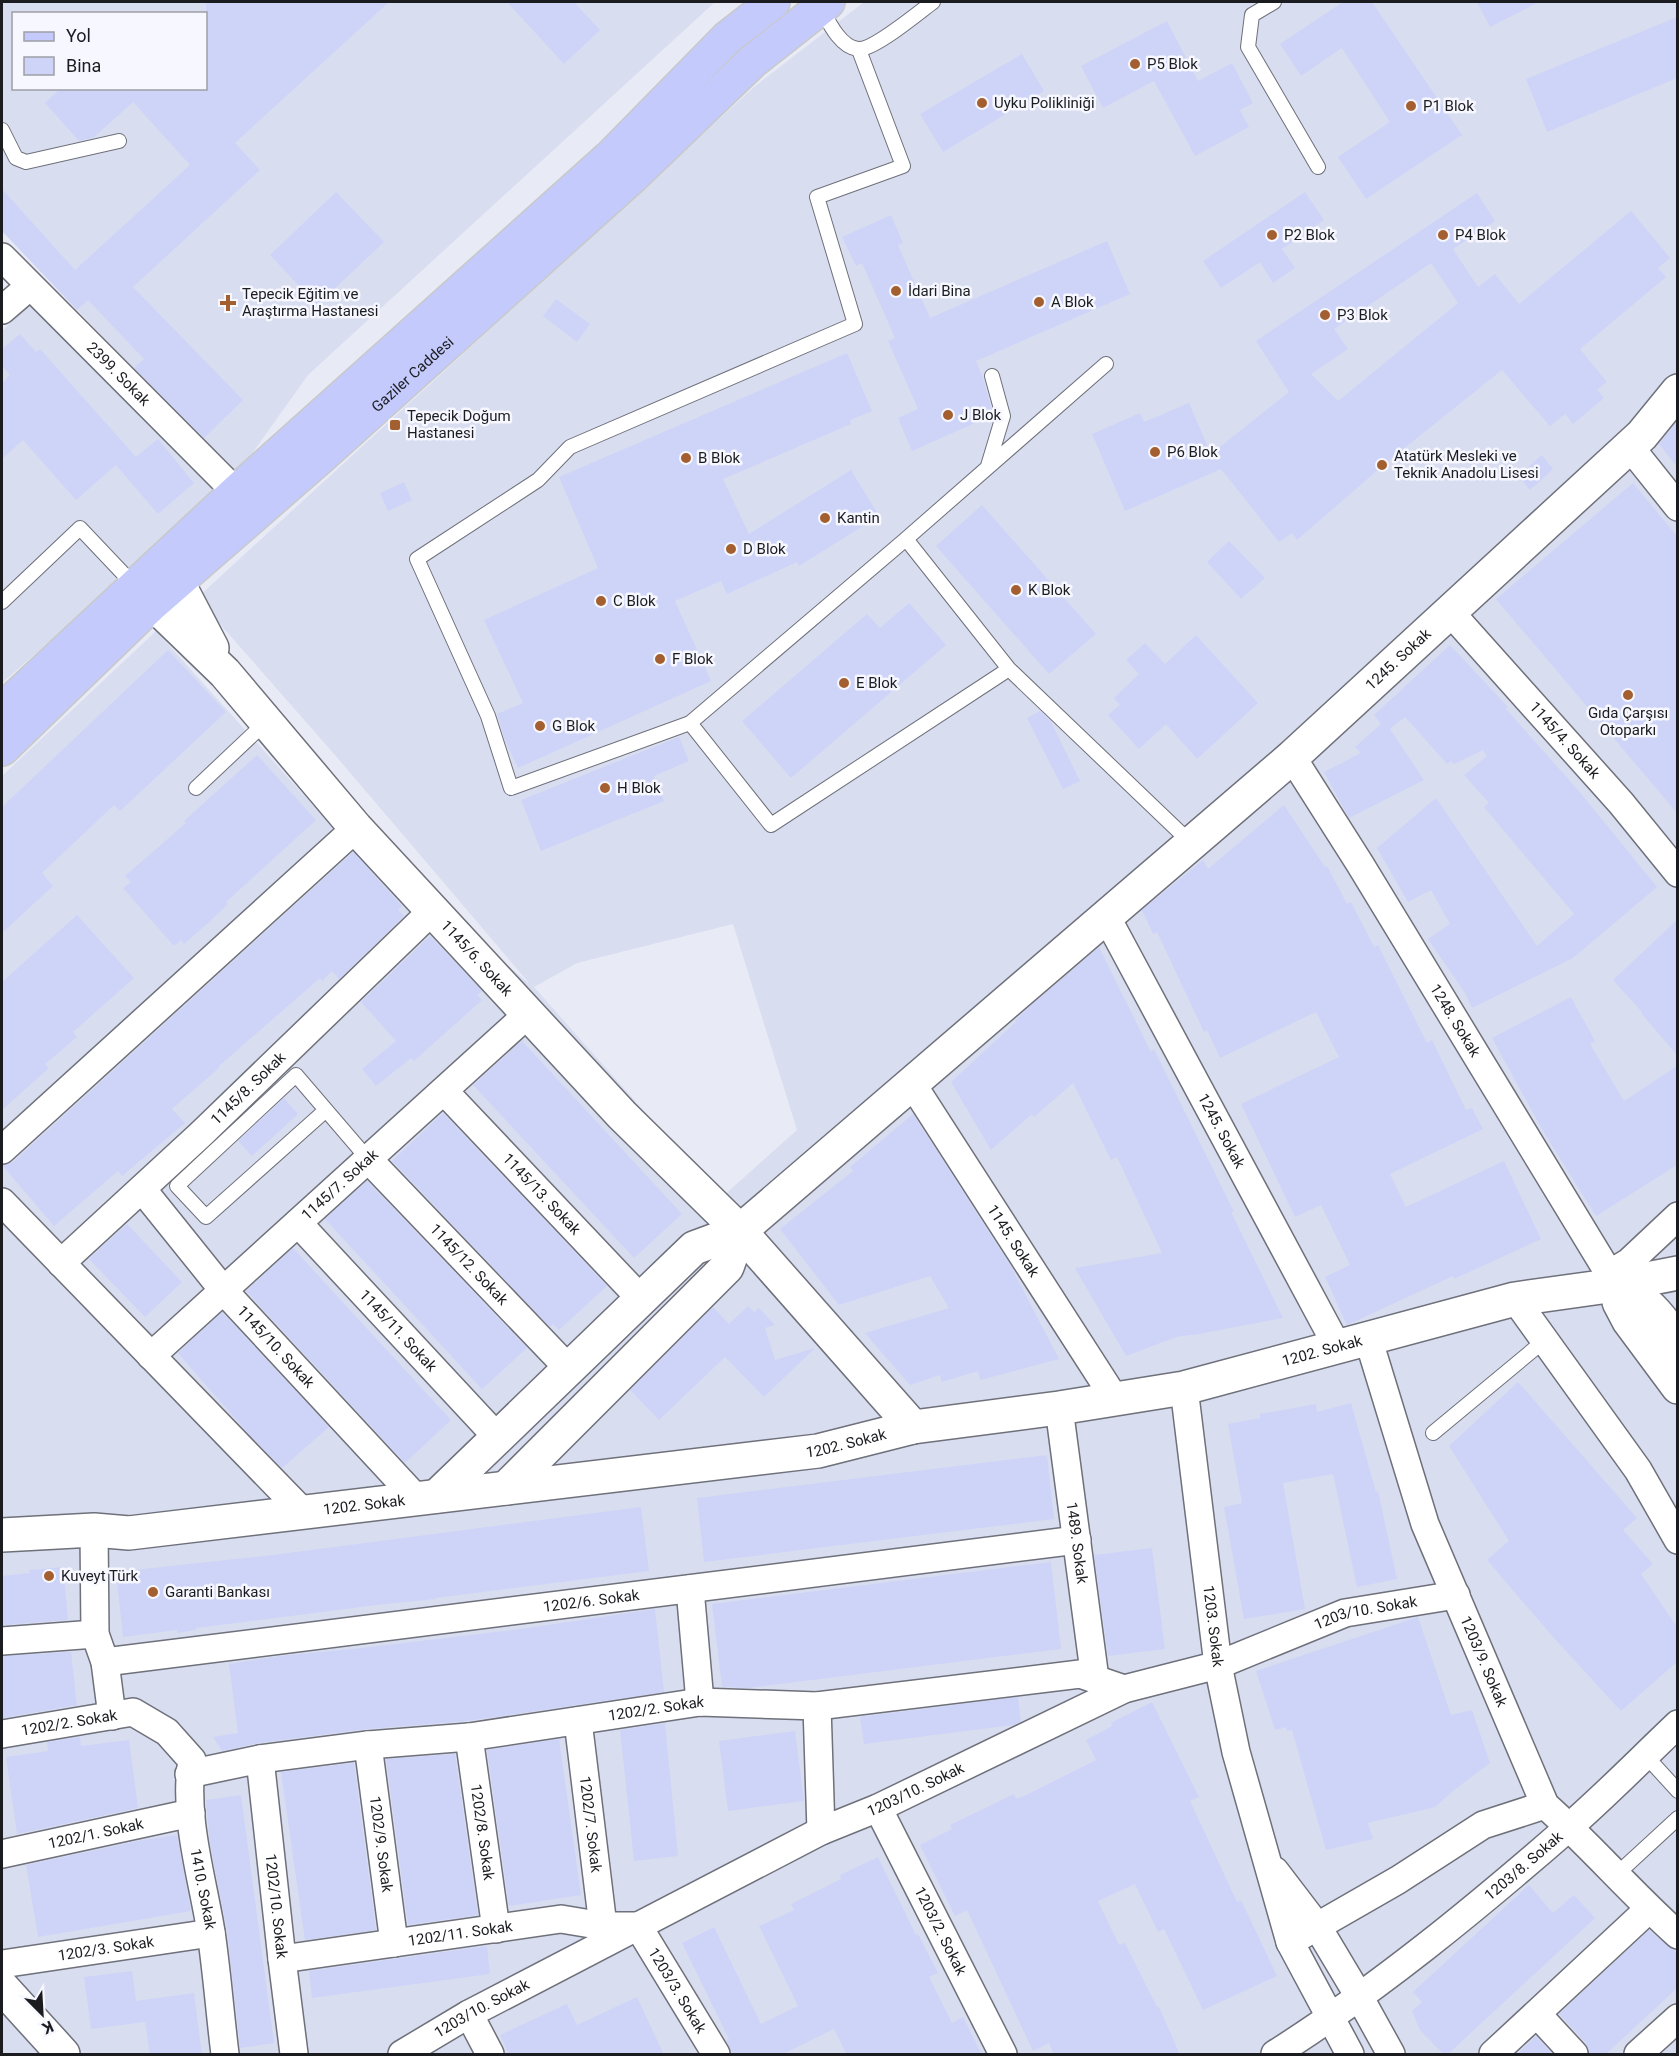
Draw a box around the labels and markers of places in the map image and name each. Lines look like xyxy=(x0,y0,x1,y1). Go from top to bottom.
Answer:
place label: P5 Blok xyxy=(1147,55,1198,73)
marker: P5 Blok xyxy=(1128,57,1142,71)
place label: Uyku Polikliniği xyxy=(994,94,1095,112)
marker: Uyku Polikliniği xyxy=(975,96,989,110)
place label: P1 Blok xyxy=(1423,97,1474,115)
marker: P1 Blok xyxy=(1404,99,1418,113)
place label: P2 Blok xyxy=(1284,226,1335,244)
place label: P4 Blok xyxy=(1455,226,1506,244)
marker: P2 Blok xyxy=(1265,228,1279,242)
marker: P4 Blok xyxy=(1436,228,1450,242)
place label: İdari Bina xyxy=(908,282,971,300)
marker: İdari Bina xyxy=(889,284,903,298)
place label: Tepecik Eğitim ve Araştırma Hastanesi xyxy=(242,285,379,320)
place label: A Blok xyxy=(1051,293,1094,311)
marker: Tepecik Eğitim ve Araştırma Hastanesi xyxy=(219,294,237,312)
marker: A Blok xyxy=(1032,295,1046,309)
place label: P3 Blok xyxy=(1337,306,1388,324)
marker: P3 Blok xyxy=(1318,308,1332,322)
place label: J Blok xyxy=(960,406,1002,424)
place label: Tepecik Doğum Hastanesi xyxy=(407,407,511,442)
marker: J Blok xyxy=(941,408,955,422)
marker: Tepecik Doğum Hastanesi xyxy=(388,418,402,432)
place label: P6 Blok xyxy=(1167,443,1218,461)
marker: P6 Blok xyxy=(1148,445,1162,459)
place label: Atatürk Mesleki ve Teknik Anadolu Lisesi xyxy=(1394,447,1539,482)
place label: B Blok xyxy=(698,449,741,467)
marker: B Blok xyxy=(679,451,693,465)
marker: Atatürk Mesleki ve Teknik Anadolu Lisesi xyxy=(1375,458,1389,472)
place label: Kantin xyxy=(837,509,880,527)
marker: Kantin xyxy=(818,511,832,525)
place label: D Blok xyxy=(743,540,786,558)
marker: D Blok xyxy=(724,542,738,556)
place label: K Blok xyxy=(1028,581,1071,599)
marker: K Blok xyxy=(1009,583,1023,597)
place label: C Blok xyxy=(613,592,656,610)
marker: C Blok xyxy=(594,594,608,608)
place label: F Blok xyxy=(672,650,714,668)
marker: F Blok xyxy=(653,652,667,666)
place label: E Blok xyxy=(856,674,898,692)
marker: E Blok xyxy=(837,676,851,690)
marker: Gıda Çarşısı Otoparkı xyxy=(1621,688,1635,702)
place label: Gıda Çarşısı Otoparkı xyxy=(1588,704,1668,739)
place label: G Blok xyxy=(552,717,595,735)
marker: G Blok xyxy=(533,719,547,733)
place label: H Blok xyxy=(617,779,661,797)
marker: H Blok xyxy=(598,781,612,795)
place label: Kuveyt Türk xyxy=(61,1567,139,1585)
marker: Kuveyt Türk xyxy=(42,1569,56,1583)
place label: Garanti Bankası xyxy=(165,1583,270,1601)
marker: Garanti Bankası xyxy=(146,1585,160,1599)

